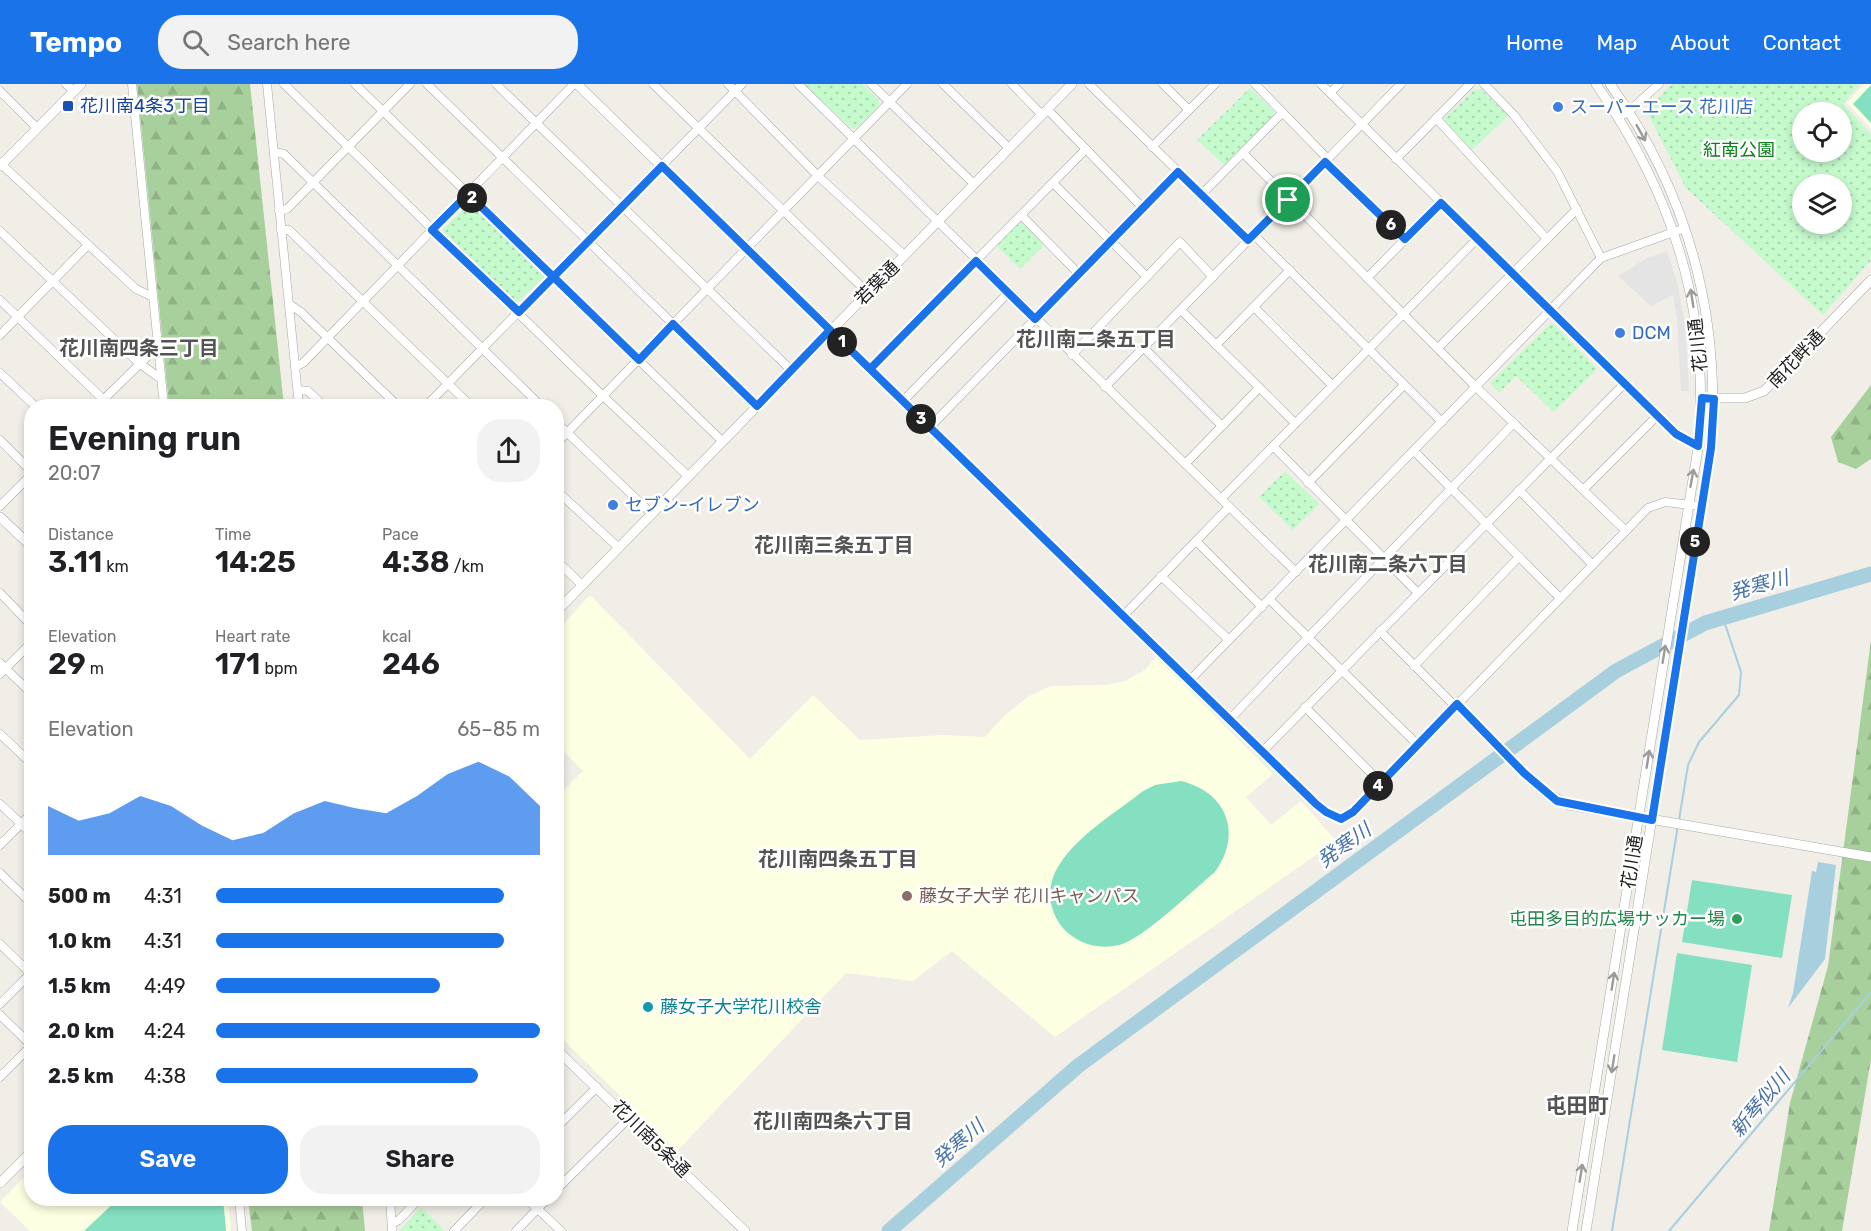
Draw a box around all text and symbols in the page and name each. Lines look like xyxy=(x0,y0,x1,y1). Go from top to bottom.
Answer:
search box xyxy=(158,15,578,69)
text: Tempo xyxy=(30,26,122,59)
icon: search xyxy=(179,26,212,59)
text: Search here xyxy=(227,29,351,56)
text: Home xyxy=(1506,30,1563,55)
text: Map xyxy=(1596,30,1637,55)
text: About xyxy=(1670,30,1730,55)
text: Contact xyxy=(1763,30,1841,55)
place label: 花川南4条3丁目 xyxy=(80,95,210,117)
place label: スーパーエース 花川店 xyxy=(1570,96,1753,118)
marker: 花川南4条3丁目 xyxy=(61,99,75,113)
marker: スーパーエース 花川店 xyxy=(1551,100,1565,114)
map controls xyxy=(1792,102,1852,234)
button: locate xyxy=(1792,102,1852,162)
one-way arrow xyxy=(1635,124,1647,141)
park label: 紅南公園 xyxy=(1703,139,1775,161)
pin xyxy=(1262,174,1313,225)
button: layers xyxy=(1792,174,1852,234)
pin: 2 xyxy=(457,183,487,213)
icon: arrive xyxy=(1271,183,1304,216)
text: 2 xyxy=(467,188,477,207)
pin: 6 xyxy=(1376,210,1406,240)
text: 6 xyxy=(1386,215,1396,234)
street label: 若葉通 xyxy=(850,256,904,310)
one-way arrow xyxy=(1686,289,1697,309)
street label: 花川通 xyxy=(1684,317,1712,373)
place label: DCM xyxy=(1632,322,1671,344)
street label: 南花畔通 xyxy=(1763,325,1829,393)
marker: DCM xyxy=(1613,326,1627,340)
pin: 1 xyxy=(827,327,857,357)
district label: 花川南二条五丁目 xyxy=(1016,327,1176,351)
text: 1 xyxy=(838,332,846,351)
district label: 花川南四条三丁目 xyxy=(59,336,219,360)
pin: 3 xyxy=(906,404,936,434)
text: 3 xyxy=(916,409,926,428)
text: Evening run xyxy=(48,419,241,458)
button: share xyxy=(477,419,540,482)
text: 20:07 xyxy=(48,461,101,485)
one-way arrow xyxy=(1687,468,1698,488)
place label: セブン-イレブン xyxy=(625,494,760,516)
marker: セブン-イレブン xyxy=(606,498,620,512)
text: Distance xyxy=(48,525,114,544)
text: Time xyxy=(215,525,251,544)
text: Pace xyxy=(382,525,419,544)
pin: 5 xyxy=(1680,527,1710,557)
text: 5 xyxy=(1690,532,1700,551)
district label: 花川南三条五丁目 xyxy=(754,533,914,557)
text: 3.11 xyxy=(48,544,102,580)
text: 14:25 xyxy=(215,544,296,580)
text: 4:38 xyxy=(382,544,450,580)
district label: 花川南二条六丁目 xyxy=(1308,552,1468,576)
text: km xyxy=(102,557,129,576)
text: /km xyxy=(450,557,484,576)
water label: 発寒川 xyxy=(1727,565,1793,605)
text: Elevation xyxy=(48,627,117,646)
text: Heart rate xyxy=(215,627,290,646)
text: kcal xyxy=(382,627,411,646)
one-way arrow xyxy=(1659,644,1670,664)
text: 29 xyxy=(48,646,86,682)
text: 171 xyxy=(215,646,260,682)
text: 246 xyxy=(382,646,440,682)
text: m xyxy=(86,659,104,678)
text: bpm xyxy=(260,659,298,678)
text: Elevation xyxy=(48,717,134,741)
text: 65–85 m xyxy=(457,717,540,741)
one-way arrow xyxy=(1643,750,1654,770)
pin: 4 xyxy=(1363,771,1393,801)
text: 4 xyxy=(1373,776,1383,795)
water label: 発寒川 xyxy=(1313,816,1377,872)
street label: 花川通 xyxy=(1617,834,1647,890)
district label: 花川南四条五丁目 xyxy=(758,847,918,871)
text: 500 m xyxy=(48,884,111,908)
text: 4:31 xyxy=(144,884,182,908)
place label: 藤女子大学 花川キャンパス xyxy=(919,885,1139,907)
marker: 藤女子大学 花川キャンパス xyxy=(900,889,914,903)
place label: 屯田多目的広場サッカー場 xyxy=(1509,908,1725,930)
marker: 屯田多目的広場サッカー場 xyxy=(1730,912,1744,926)
text: 1.0 km xyxy=(48,929,111,953)
text: 4:31 xyxy=(144,929,182,953)
one-way arrow xyxy=(1607,971,1618,991)
text: 1.5 km xyxy=(48,974,111,998)
text: 4:49 xyxy=(144,974,186,998)
place label: 藤女子大学花川校舎 xyxy=(660,996,822,1018)
marker: 藤女子大学花川校舎 xyxy=(641,1000,655,1014)
text: 2.0 km xyxy=(48,1019,114,1043)
text: 4:24 xyxy=(144,1019,186,1043)
one-way arrow xyxy=(1607,1054,1618,1073)
water label: 新琴似川 xyxy=(1725,1063,1796,1141)
text: 2.5 km xyxy=(48,1064,114,1088)
text: 4:38 xyxy=(144,1064,186,1088)
district label: 屯田町 xyxy=(1546,1093,1609,1118)
street label: 花川南5条通 xyxy=(607,1096,695,1182)
district label: 花川南四条六丁目 xyxy=(753,1109,913,1133)
water label: 発寒川 xyxy=(927,1113,990,1172)
button: Save xyxy=(48,1125,288,1194)
button: Share xyxy=(300,1125,540,1194)
one-way arrow xyxy=(1576,1164,1587,1184)

